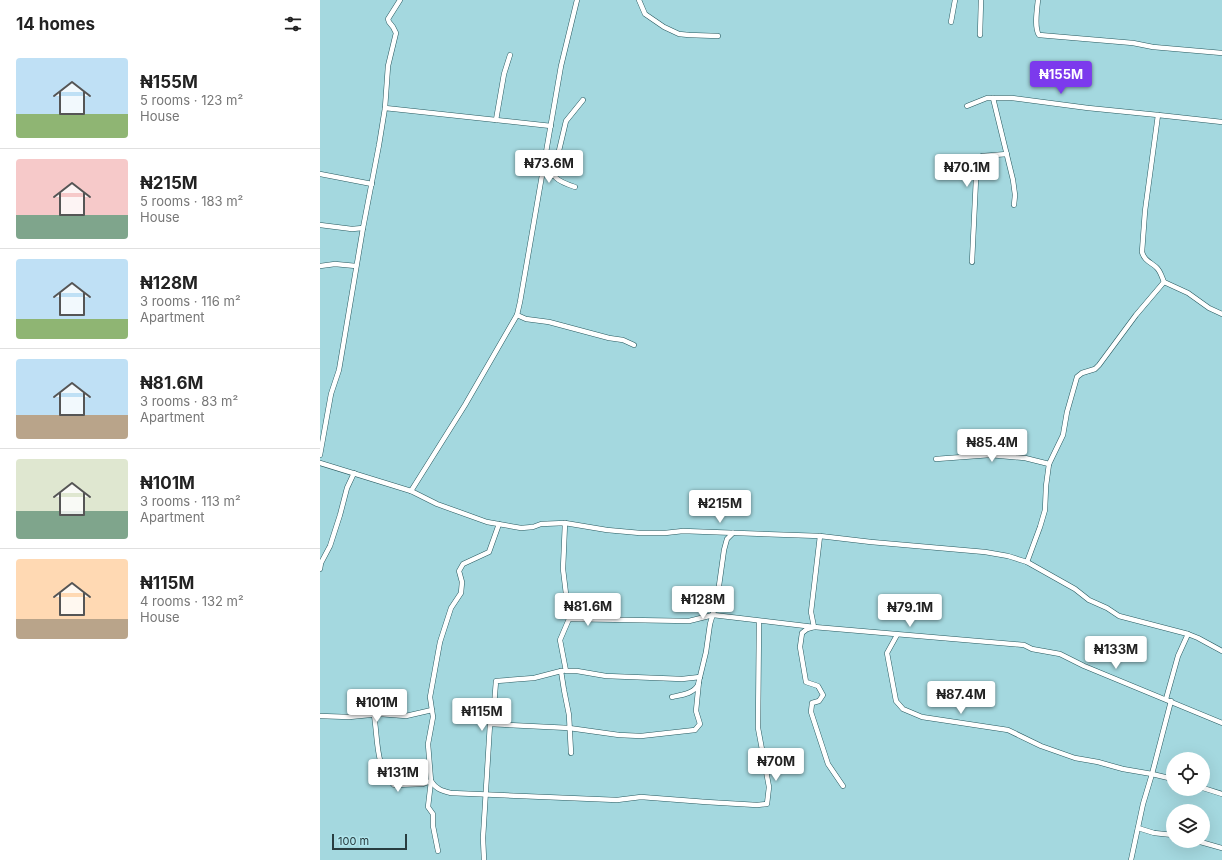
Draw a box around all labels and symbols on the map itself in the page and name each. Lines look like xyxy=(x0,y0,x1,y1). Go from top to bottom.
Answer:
pin: ₦155M xyxy=(1033,61,1089,95)
pin: ₦73.6M xyxy=(516,150,582,184)
pin: ₦70.1M xyxy=(934,154,1000,188)
pin: ₦85.4M xyxy=(959,429,1025,463)
pin: ₦215M xyxy=(692,490,748,524)
pin: ₦128M xyxy=(675,586,731,620)
pin: ₦81.6M xyxy=(555,593,621,627)
pin: ₦79.1M xyxy=(877,594,943,628)
pin: ₦133M xyxy=(1088,636,1144,670)
pin: ₦87.4M xyxy=(928,681,994,715)
pin: ₦101M xyxy=(349,689,405,723)
pin: ₦115M xyxy=(454,698,510,732)
pin: ₦70M xyxy=(752,748,800,782)
pin: ₦131M xyxy=(370,759,426,793)
scale bar xyxy=(332,832,407,851)

